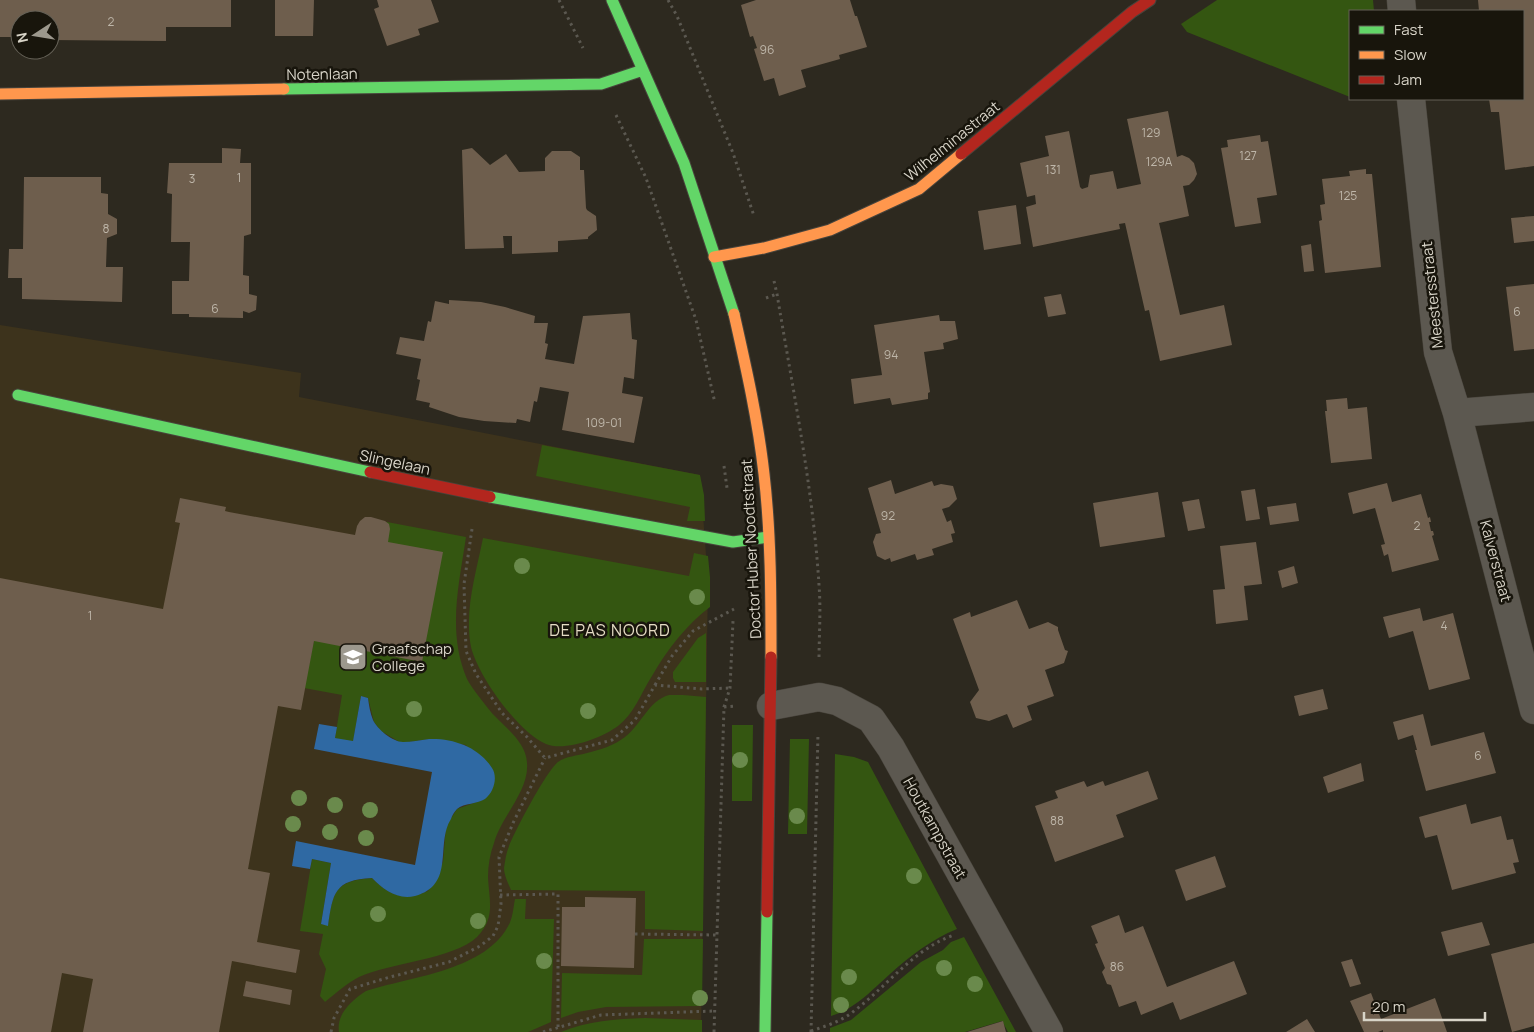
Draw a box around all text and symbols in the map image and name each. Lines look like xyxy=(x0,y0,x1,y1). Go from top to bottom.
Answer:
north arrow xyxy=(10,10,60,60)
legend xyxy=(1349,10,1524,100)
house number: 2 xyxy=(108,13,115,30)
text: Fast xyxy=(1394,19,1423,40)
text: N xyxy=(11,31,32,45)
house number: 96 xyxy=(760,41,774,58)
text: Slow xyxy=(1394,44,1427,65)
street label: Notenlaan xyxy=(286,63,358,85)
text: Jam xyxy=(1394,69,1422,90)
street label: Wilhelminastraat xyxy=(900,96,1004,186)
house number: 129 xyxy=(1142,124,1160,141)
house number: 127 xyxy=(1239,147,1257,164)
house number: 129A xyxy=(1146,153,1173,170)
house number: 131 xyxy=(1045,161,1061,178)
house number: 1 xyxy=(237,169,241,186)
house number: 3 xyxy=(189,170,195,187)
house number: 125 xyxy=(1339,187,1357,204)
house number: 8 xyxy=(103,220,110,237)
street label: Meestersstraat xyxy=(1416,241,1448,349)
house number: 6 xyxy=(211,300,219,317)
house number: 6 xyxy=(1513,303,1521,320)
house number: 94 xyxy=(884,346,898,363)
house number: 109-01 xyxy=(586,414,622,431)
street label: Slingelaan xyxy=(358,444,432,480)
street label: Doctor Huber Noodtstraat xyxy=(736,459,766,639)
house number: 92 xyxy=(881,507,895,524)
house number: 2 xyxy=(1414,517,1421,534)
street label: Kalverstraat xyxy=(1475,518,1517,604)
house number: 1 xyxy=(88,607,92,624)
house number: 4 xyxy=(1440,617,1448,634)
district label: DE PAS NOORD xyxy=(549,619,671,641)
place label: Graafschap College xyxy=(372,638,452,676)
school or university icon: Graafschap College xyxy=(338,642,368,672)
house number: 6 xyxy=(1474,747,1482,764)
street label: Houtkampstraat xyxy=(898,773,972,883)
house number: 88 xyxy=(1050,812,1064,829)
house number: 86 xyxy=(1110,958,1124,975)
scale bar xyxy=(1364,990,1485,1022)
text: 20 m xyxy=(1372,996,1405,1017)

